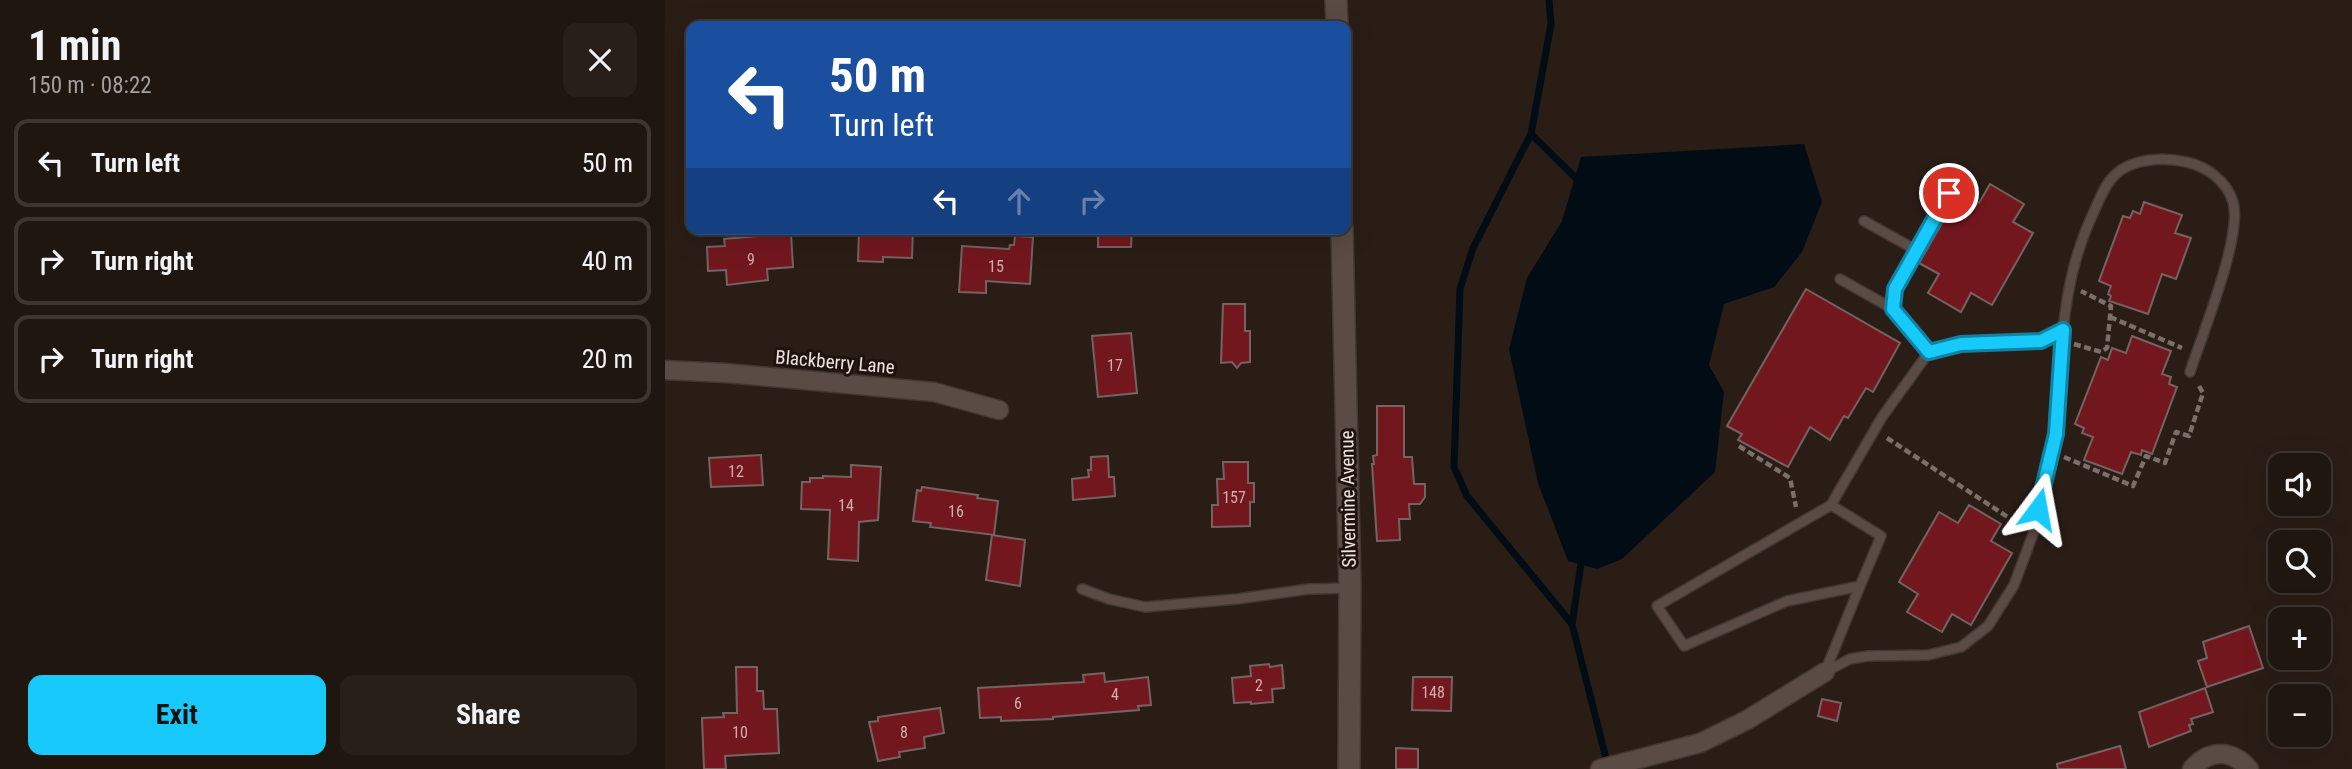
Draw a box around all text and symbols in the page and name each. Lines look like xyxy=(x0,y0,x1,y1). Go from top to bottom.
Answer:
text: 1 min xyxy=(28,21,121,70)
button: close xyxy=(563,23,637,97)
text: 50 m xyxy=(829,47,926,104)
icon: left xyxy=(714,49,805,140)
text: 150 m · 08:22 xyxy=(28,72,152,99)
text: Turn left xyxy=(829,106,934,144)
icon: left xyxy=(32,144,70,182)
text: Turn left xyxy=(91,148,180,178)
text: 50 m xyxy=(582,148,633,178)
pin xyxy=(1919,163,1979,223)
icon: arrive xyxy=(1930,174,1968,212)
icon: left xyxy=(927,182,965,220)
icon: ahead xyxy=(1000,182,1038,220)
icon: right xyxy=(1073,182,1111,220)
icon: right xyxy=(32,242,70,280)
text: Turn right xyxy=(91,246,193,276)
text: 40 m xyxy=(582,246,633,276)
house number: 9 xyxy=(747,250,755,269)
house number: 15 xyxy=(988,257,1004,276)
icon: right xyxy=(32,340,70,378)
text: Turn right xyxy=(91,344,193,374)
text: 20 m xyxy=(582,344,633,374)
street label: Blackberry Lane xyxy=(774,345,896,379)
house number: 17 xyxy=(1107,356,1123,375)
street label: Silvermine Avenue xyxy=(1335,430,1361,568)
map controls xyxy=(2268,453,2331,747)
button: sound xyxy=(2268,453,2331,516)
house number: 12 xyxy=(728,462,744,481)
position arrow xyxy=(2001,472,2075,546)
house number: 157 xyxy=(1222,488,1246,507)
house number: 14 xyxy=(838,496,854,515)
house number: 16 xyxy=(948,502,964,521)
button: search xyxy=(2268,530,2331,593)
button: + xyxy=(2268,607,2331,670)
button: Exit xyxy=(28,675,326,755)
button: Share xyxy=(340,675,637,755)
house number: 2 xyxy=(1255,676,1263,695)
house number: 148 xyxy=(1421,683,1445,702)
button: − xyxy=(2268,684,2331,747)
house number: 4 xyxy=(1111,685,1119,704)
house number: 6 xyxy=(1014,694,1022,713)
house number: 10 xyxy=(732,723,748,742)
house number: 8 xyxy=(900,723,908,742)

